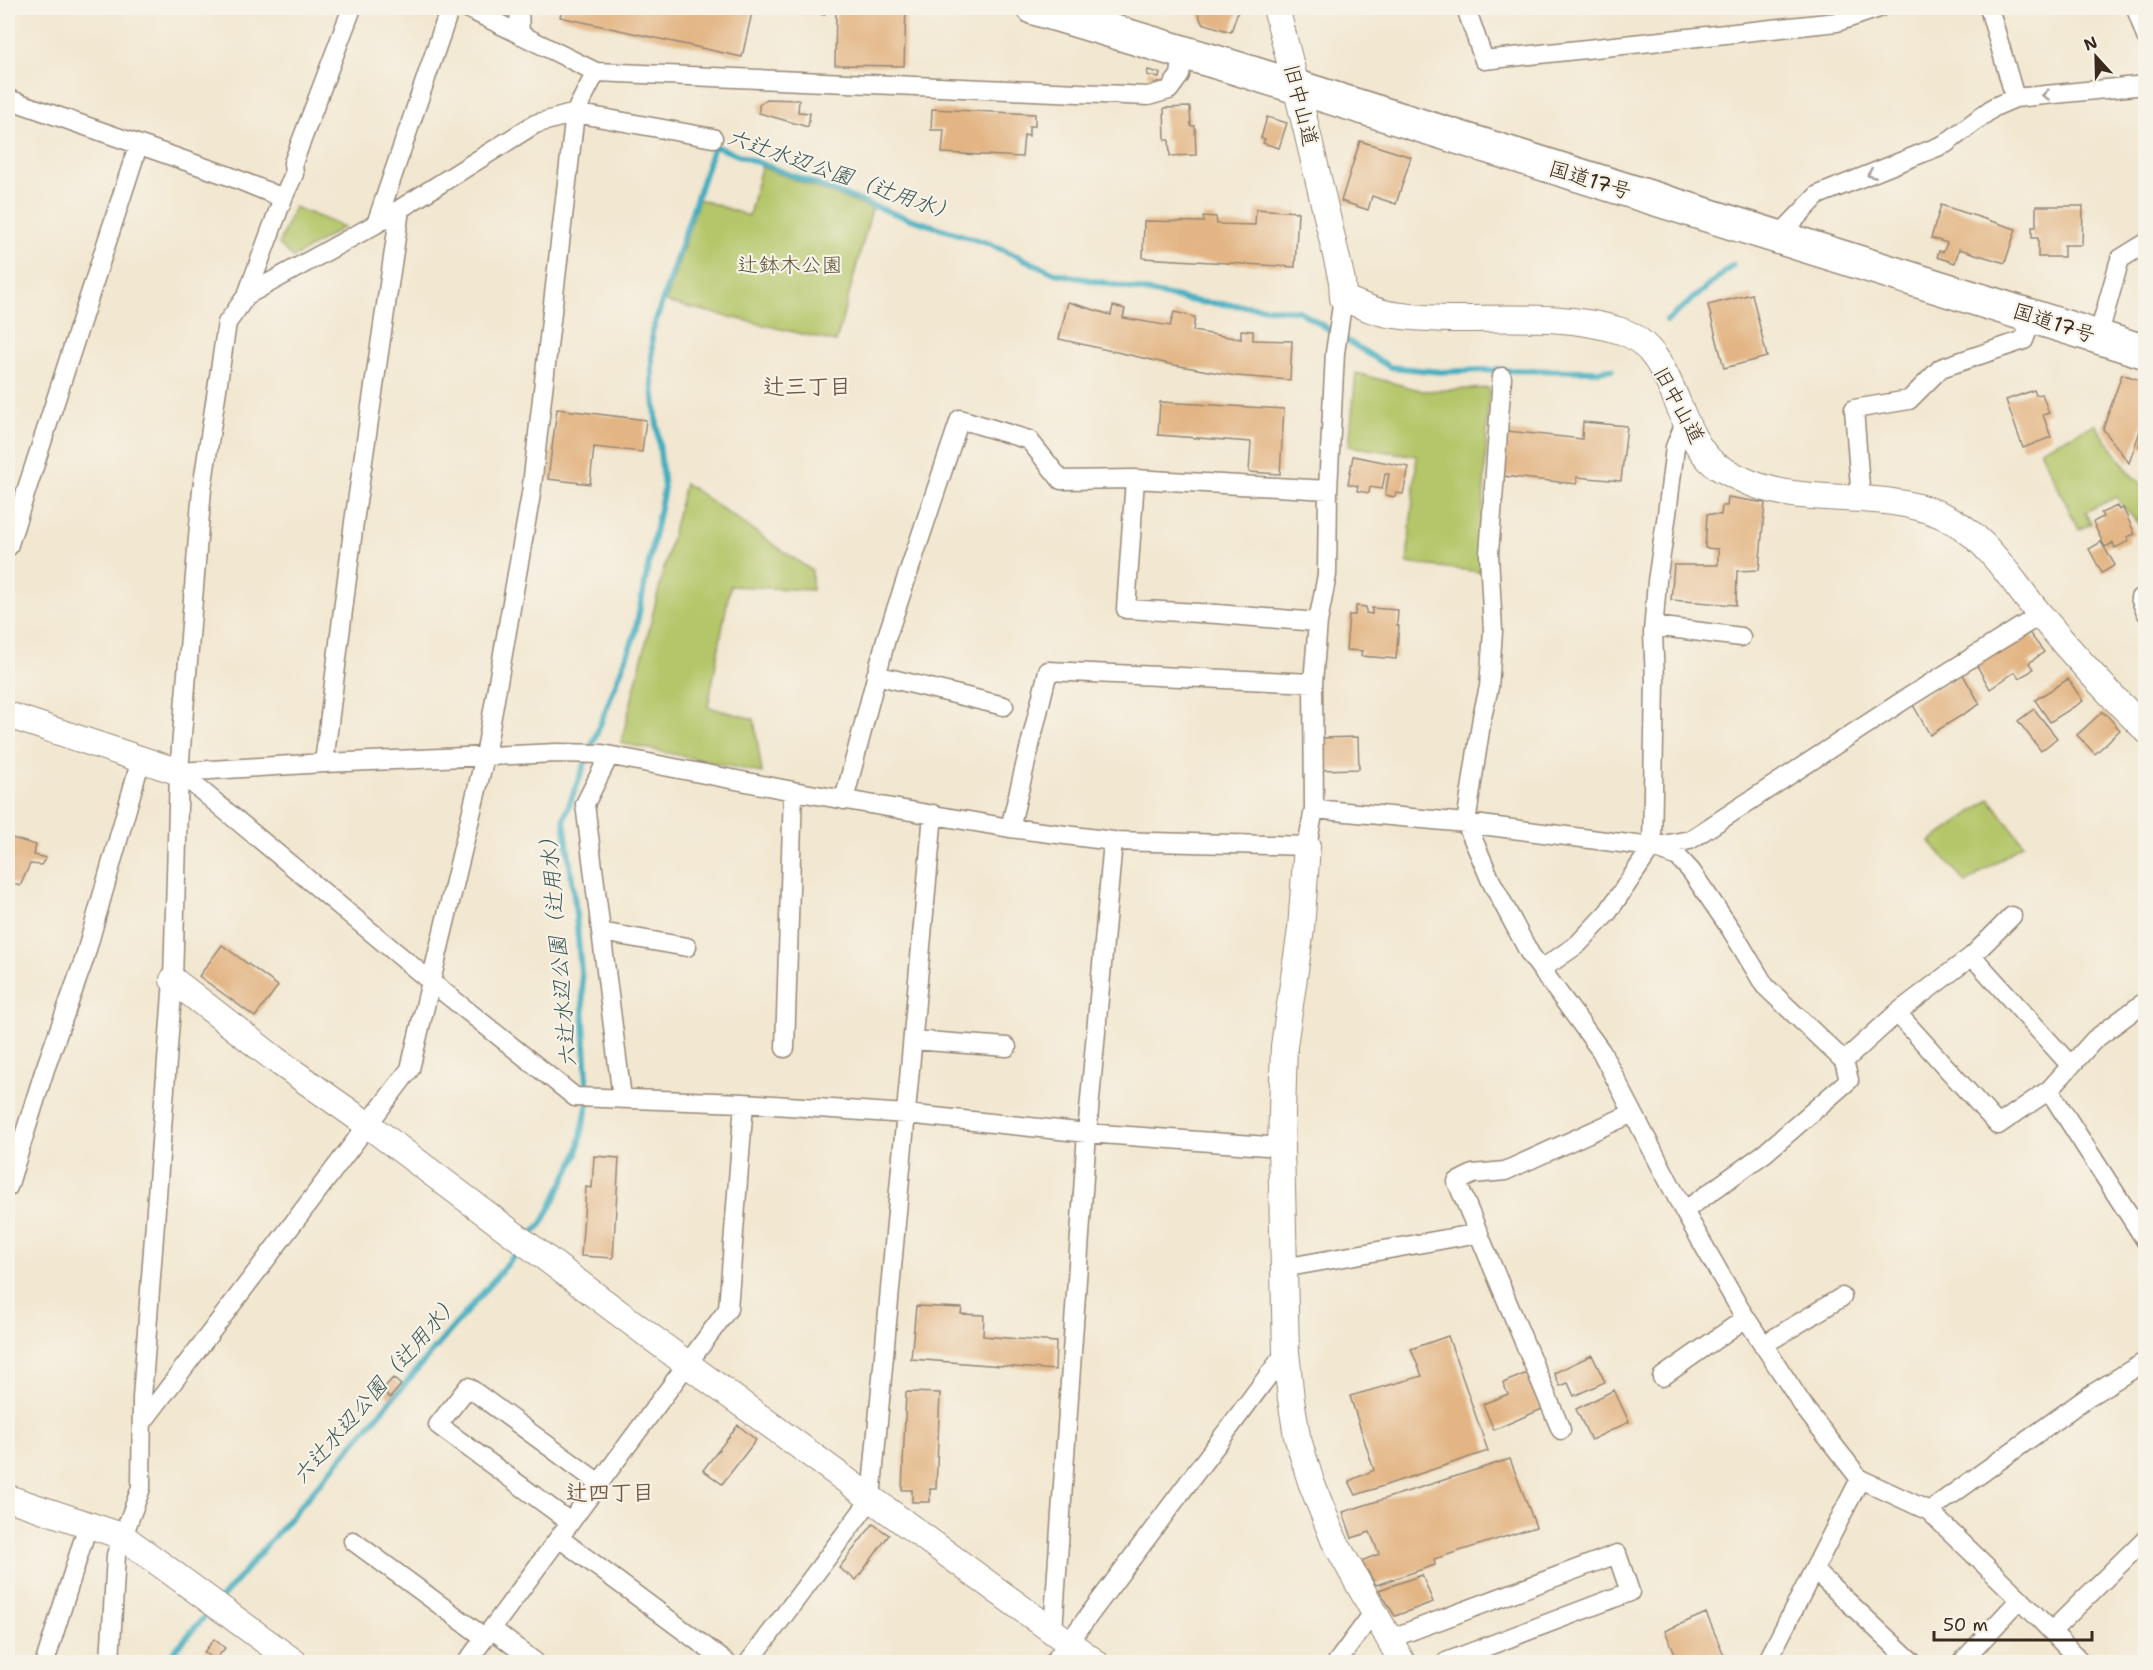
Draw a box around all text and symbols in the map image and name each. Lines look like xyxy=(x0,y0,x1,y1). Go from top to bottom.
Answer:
north arrow xyxy=(2066,27,2126,87)
text: N xyxy=(2081,31,2100,56)
street label: 旧中山道 xyxy=(1277,61,1325,149)
one-way arrow xyxy=(2041,88,2050,101)
water label: 六辻水辺公園（辻用水） xyxy=(723,122,961,228)
street label: 国道17号 xyxy=(1545,154,1635,206)
one-way arrow xyxy=(1866,167,1877,179)
park label: 辻鉢木公園 xyxy=(738,251,843,279)
street label: 国道17号 xyxy=(2009,296,2099,350)
street label: 旧中山道 xyxy=(1647,361,1711,449)
district label: 辻三丁目 xyxy=(763,372,851,401)
water label: 六辻水辺公園（辻用水） xyxy=(533,825,583,1069)
water label: 六辻水辺公園（辻用水） xyxy=(286,1288,466,1490)
district label: 辻四丁目 xyxy=(566,1478,654,1507)
scale bar xyxy=(1934,1604,2092,1642)
text: 50 m xyxy=(1943,1613,1988,1637)

